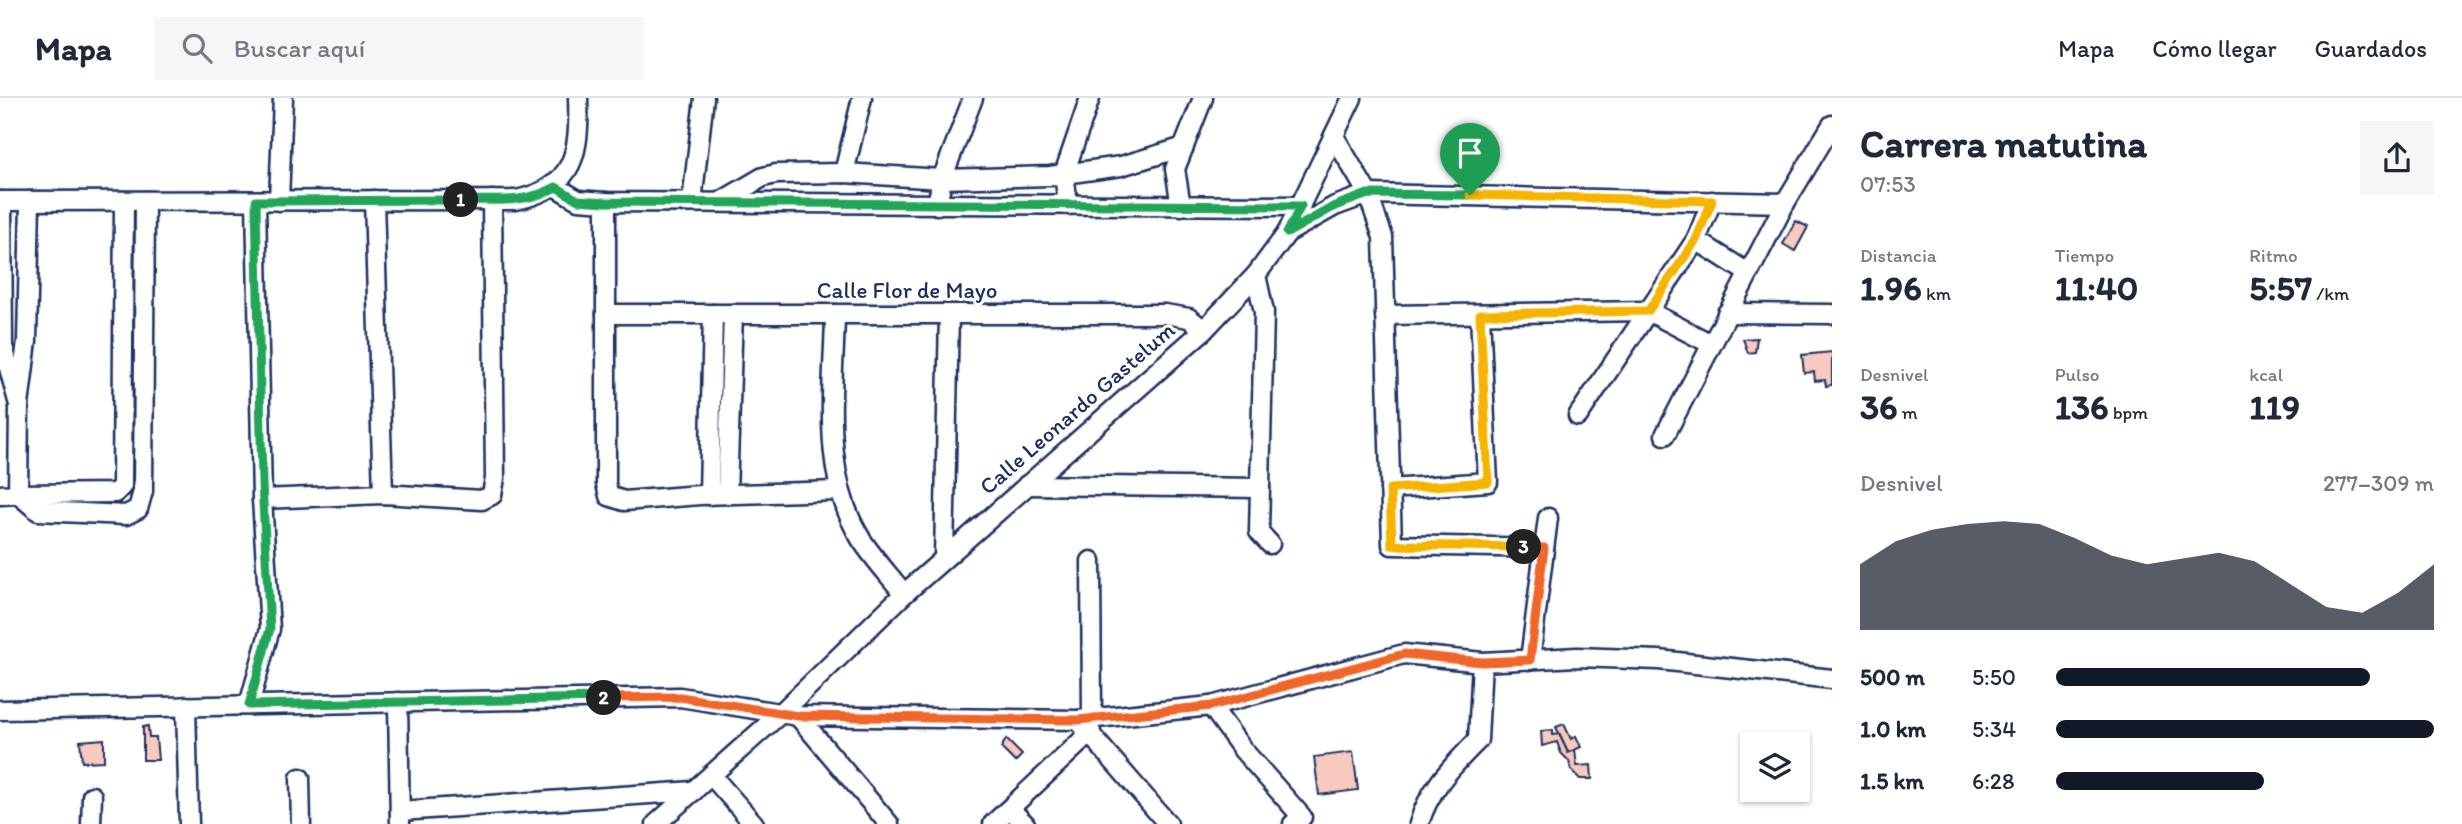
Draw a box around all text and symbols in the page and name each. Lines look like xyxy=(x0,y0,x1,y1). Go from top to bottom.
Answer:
search box xyxy=(154,17,644,80)
text: Mapa xyxy=(35,29,112,68)
icon: search xyxy=(178,29,216,67)
text: Buscar aquí xyxy=(234,32,365,64)
text: Mapa xyxy=(2058,34,2114,63)
text: Cómo llegar xyxy=(2152,34,2277,63)
text: Guardados xyxy=(2315,34,2427,63)
text: Carrera matutina xyxy=(1860,121,2147,167)
button: share xyxy=(2360,121,2434,195)
pin xyxy=(1440,123,1500,195)
icon: arrive xyxy=(1451,134,1489,172)
text: 07:53 xyxy=(1860,170,1916,198)
pin: 1 xyxy=(444,182,478,217)
text: 1 xyxy=(456,188,465,211)
text: Distancia xyxy=(1860,244,1937,267)
text: Tiempo xyxy=(2055,244,2114,267)
text: Ritmo xyxy=(2249,244,2298,267)
text: 1.96 xyxy=(1860,267,1922,309)
text: 11:40 xyxy=(2055,267,2138,309)
text: 5:57 xyxy=(2249,267,2312,309)
street label: Calle Flor de Mayo xyxy=(817,276,997,304)
text: km xyxy=(1922,282,1951,305)
text: /km xyxy=(2312,282,2349,305)
street label: Calle Leonardo Gastelum xyxy=(974,316,1180,500)
text: Desnivel xyxy=(1860,363,1928,386)
text: Pulso xyxy=(2055,363,2100,386)
text: kcal xyxy=(2249,363,2283,386)
text: 36 xyxy=(1860,386,1898,428)
text: 136 xyxy=(2055,386,2109,428)
text: 119 xyxy=(2249,386,2300,428)
text: m xyxy=(1898,401,1918,424)
text: bpm xyxy=(2109,401,2148,424)
text: Desnivel xyxy=(1860,469,1943,497)
text: 277–309 m xyxy=(2323,469,2434,497)
pin: 3 xyxy=(1506,530,1542,564)
text: 3 xyxy=(1518,535,1529,558)
text: 500 m xyxy=(1860,663,1925,691)
text: 5:50 xyxy=(1972,663,2016,691)
pin: 2 xyxy=(586,680,622,716)
text: 2 xyxy=(599,686,609,709)
text: 1.0 km xyxy=(1860,715,1926,743)
text: 5:34 xyxy=(1972,715,2016,743)
map controls xyxy=(1740,732,1810,802)
button: layers xyxy=(1740,732,1810,802)
text: 1.5 km xyxy=(1860,767,1924,795)
text: 6:28 xyxy=(1972,767,2015,795)

